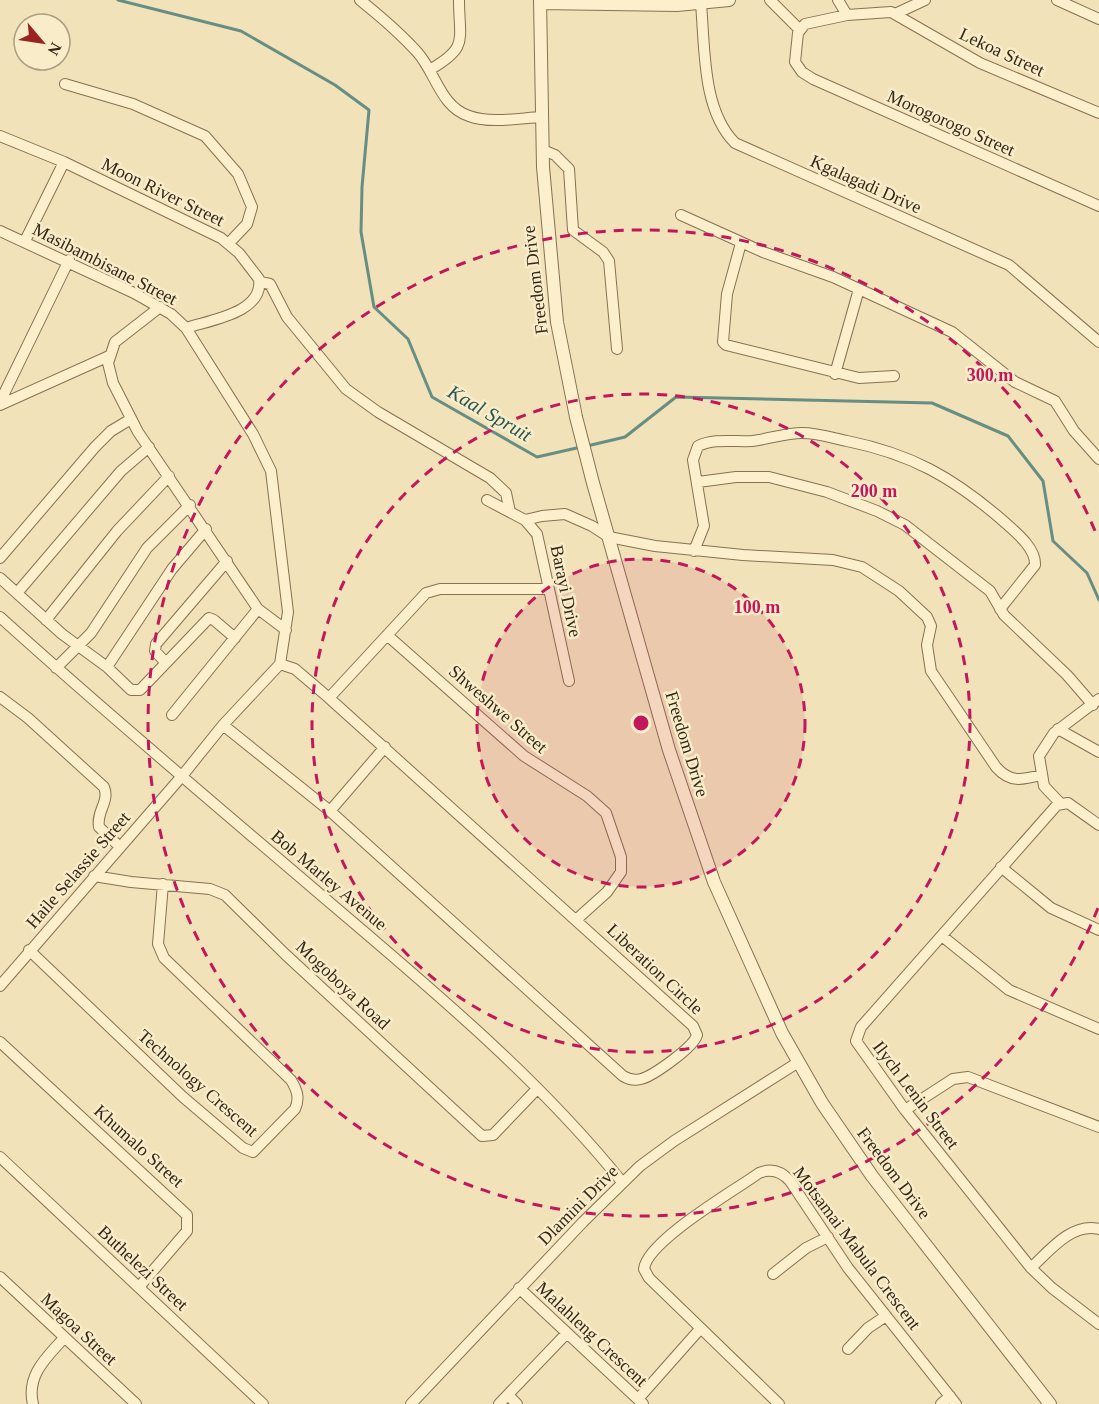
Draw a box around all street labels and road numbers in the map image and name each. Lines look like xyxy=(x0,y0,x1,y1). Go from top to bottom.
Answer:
street label: Lekoa Street xyxy=(956,24,1048,80)
street label: Morogorogo Street xyxy=(884,86,1018,160)
street label: Kgalagadi Drive xyxy=(807,151,925,217)
street label: Moon River Street xyxy=(98,154,228,230)
street label: Masibambisane Street xyxy=(29,219,181,309)
street label: Freedom Drive xyxy=(518,224,552,336)
street label: Barayi Drive xyxy=(547,543,585,639)
street label: Shweshwe Street xyxy=(445,661,551,757)
street label: Freedom Drive xyxy=(661,689,713,799)
street label: Haile Selassie Street xyxy=(22,808,134,932)
street label: Bob Marley Avenue xyxy=(267,826,391,934)
street label: Liberation Circle xyxy=(603,920,707,1018)
street label: Mogoboya Road xyxy=(292,937,394,1033)
street label: Technology Crescent xyxy=(134,1026,262,1140)
street label: Ilych Lenin Street xyxy=(869,1037,963,1153)
street label: Khumalo Street xyxy=(90,1101,188,1191)
street label: Freedom Drive xyxy=(853,1123,935,1223)
street label: Dlamini Drive xyxy=(534,1161,622,1249)
street label: Motsamai Mabula Crescent xyxy=(789,1163,925,1333)
street label: Buthelezi Street xyxy=(94,1221,192,1315)
street label: Malahleng Crescent xyxy=(532,1277,652,1391)
street label: Magoa Street xyxy=(37,1289,121,1369)

